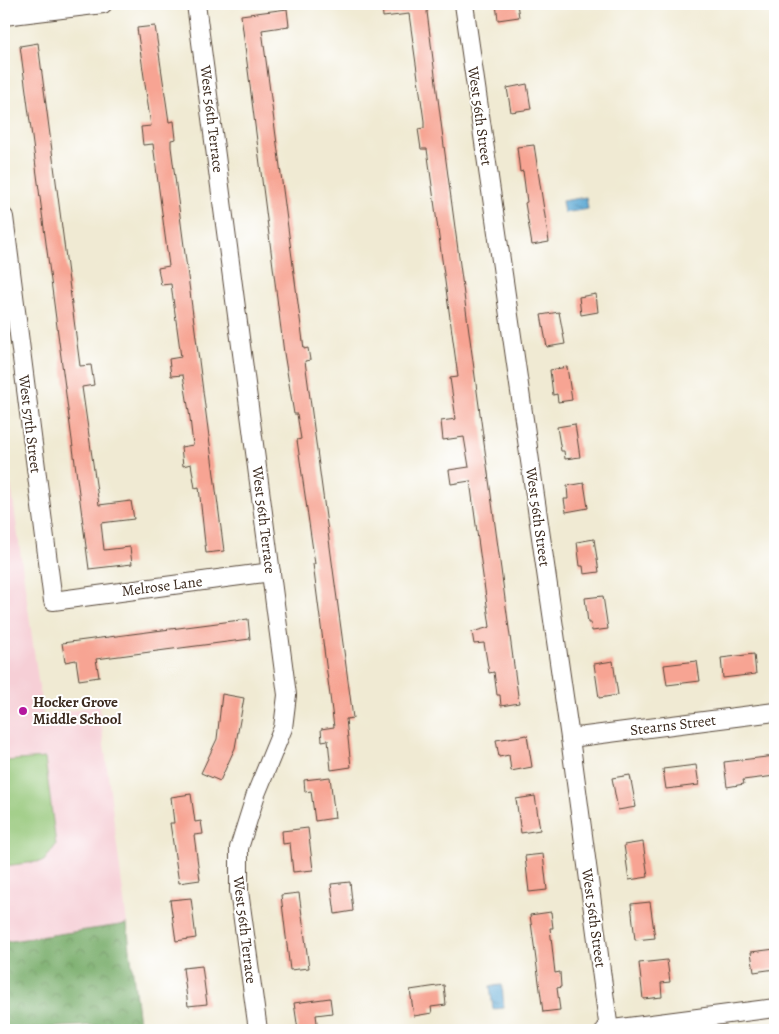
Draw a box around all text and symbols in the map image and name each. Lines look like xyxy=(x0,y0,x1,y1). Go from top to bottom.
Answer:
street label: West 56th Terrace xyxy=(195,63,229,174)
street label: West 56th Street xyxy=(463,64,497,167)
street label: West 57th Street xyxy=(14,373,46,474)
street label: West 56th Terrace xyxy=(247,464,281,575)
street label: West 56th Street xyxy=(521,465,555,568)
street label: Melrose Lane xyxy=(121,571,204,601)
place label: Hocker Grove Middle School xyxy=(33,692,121,729)
marker: Hocker Grove Middle School xyxy=(17,705,29,717)
street label: Stearns Street xyxy=(629,710,717,740)
street label: West 56th Street xyxy=(577,866,611,969)
street label: West 56th Terrace xyxy=(228,874,262,985)

